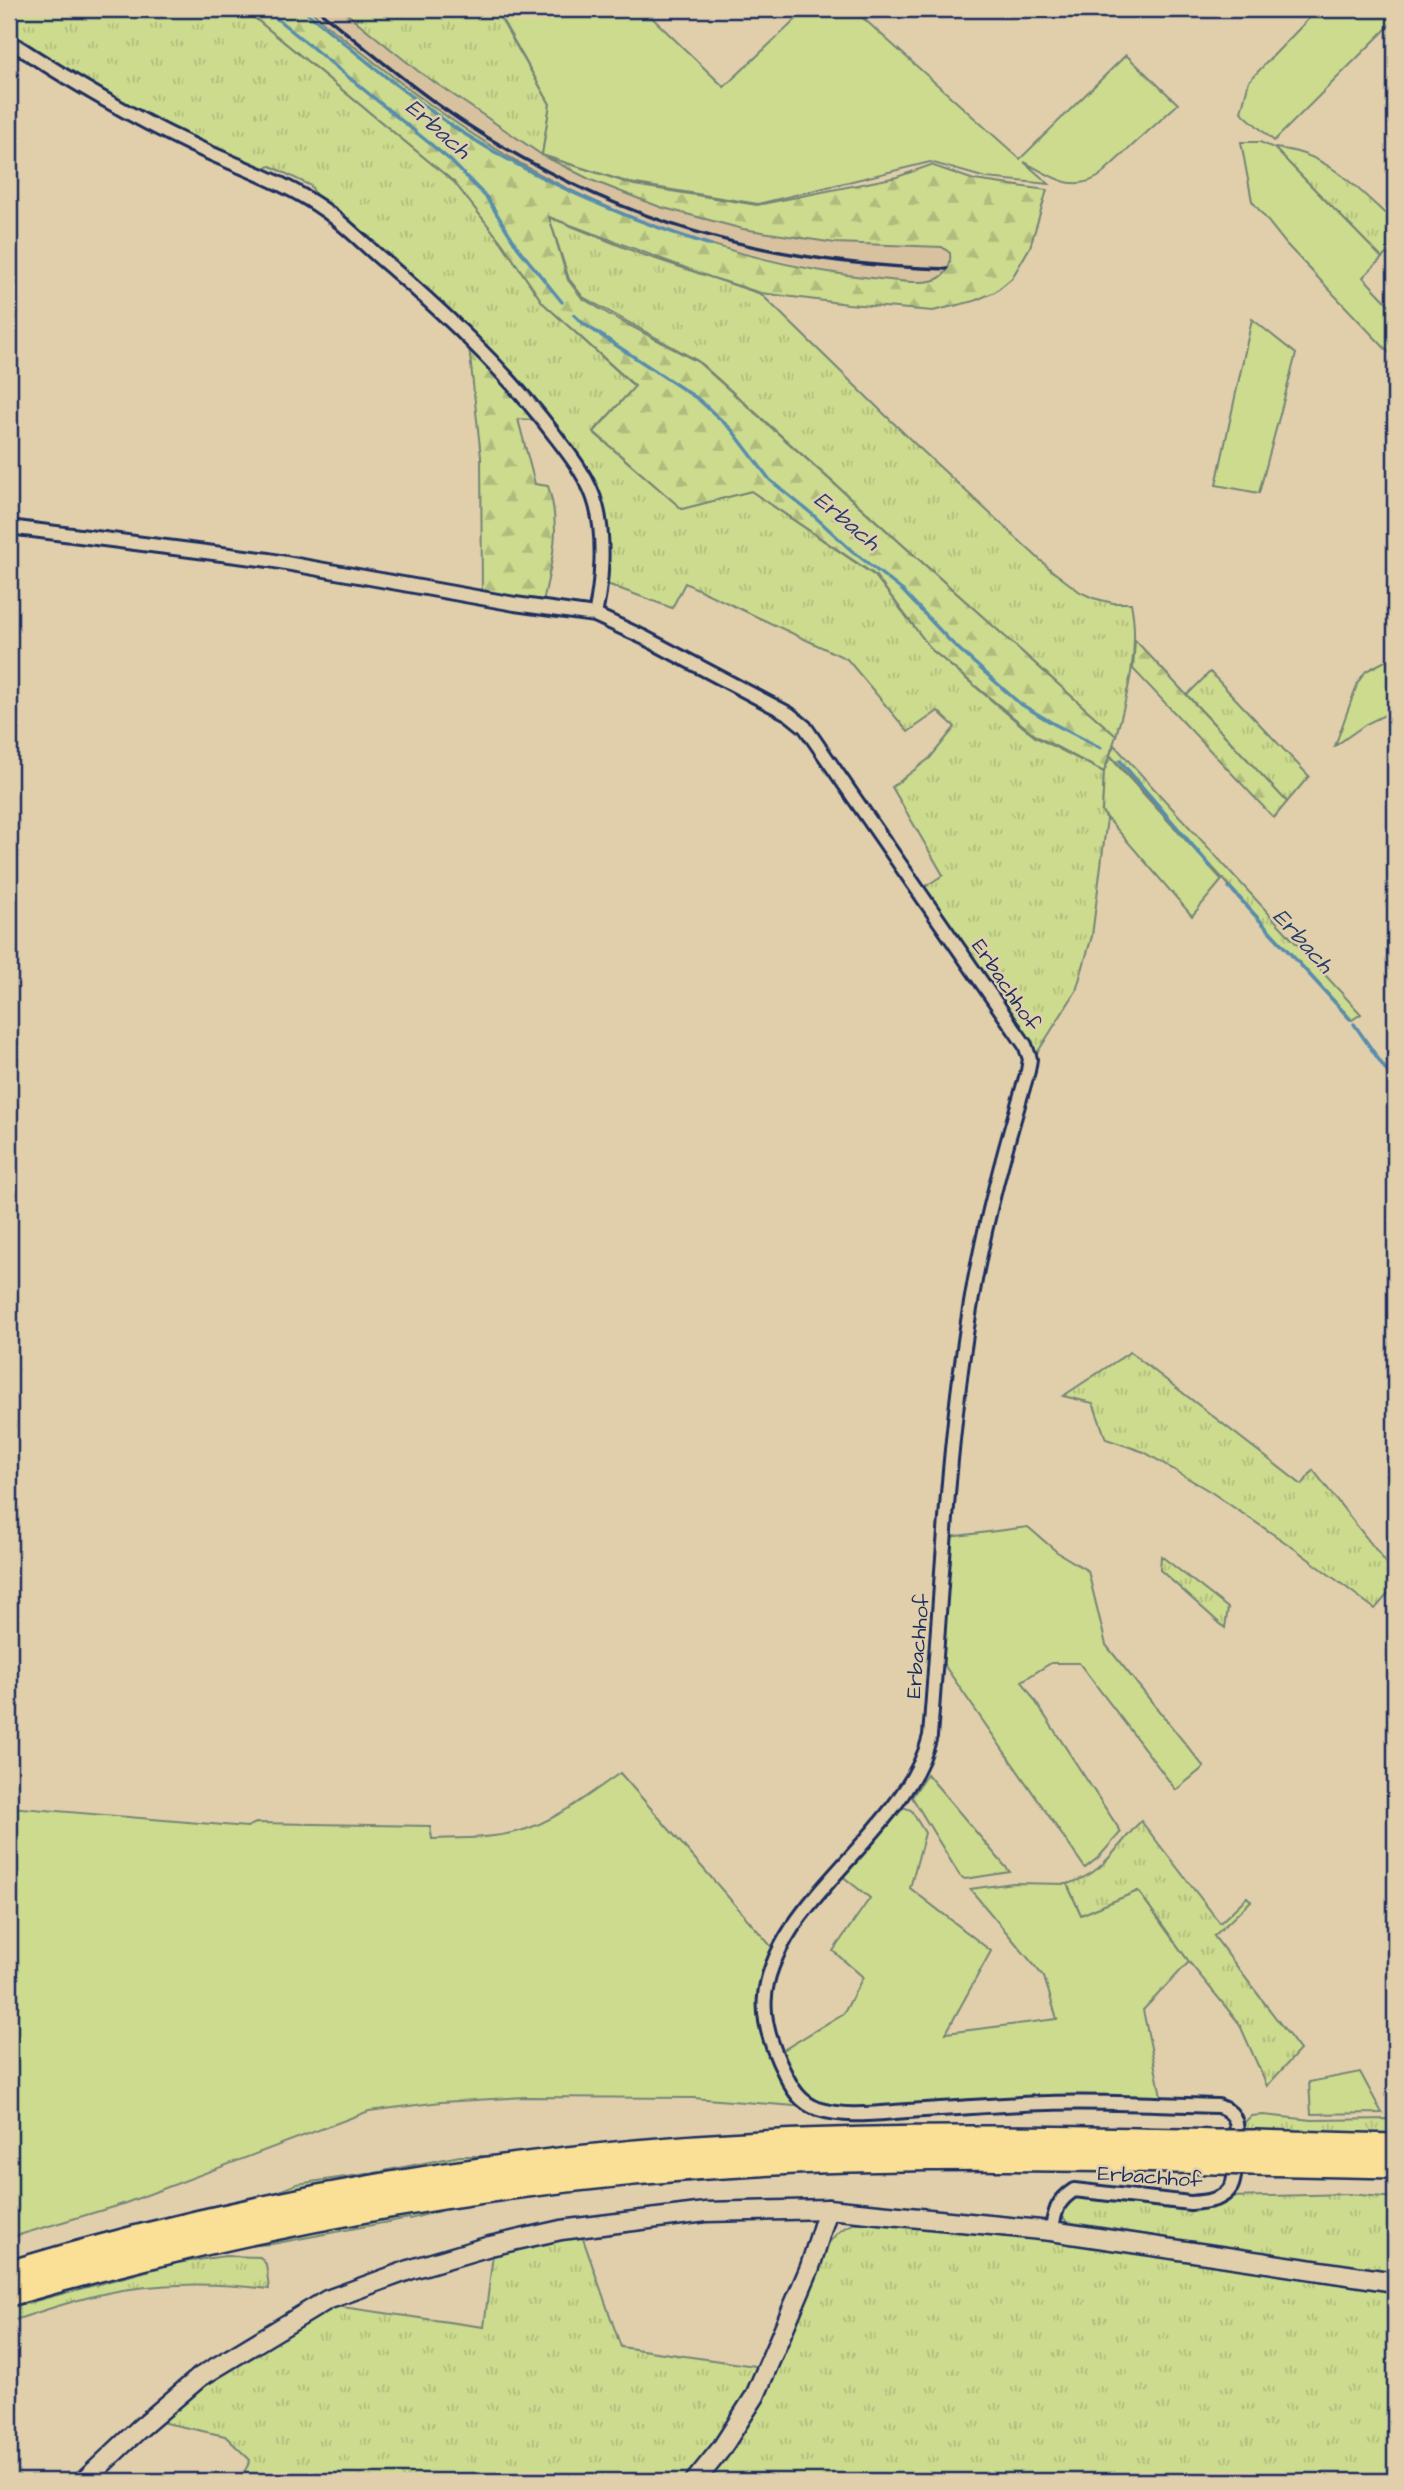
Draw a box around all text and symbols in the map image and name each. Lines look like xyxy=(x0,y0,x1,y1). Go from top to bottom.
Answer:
water label: Erbach xyxy=(398,92,479,167)
water label: Erbach xyxy=(807,484,888,559)
water label: Erbach xyxy=(1265,902,1342,981)
street label: Erbachhof xyxy=(965,933,1048,1037)
street label: Erbachhof xyxy=(899,1592,937,1699)
street label: Erbachhof xyxy=(1097,2159,1204,2195)

